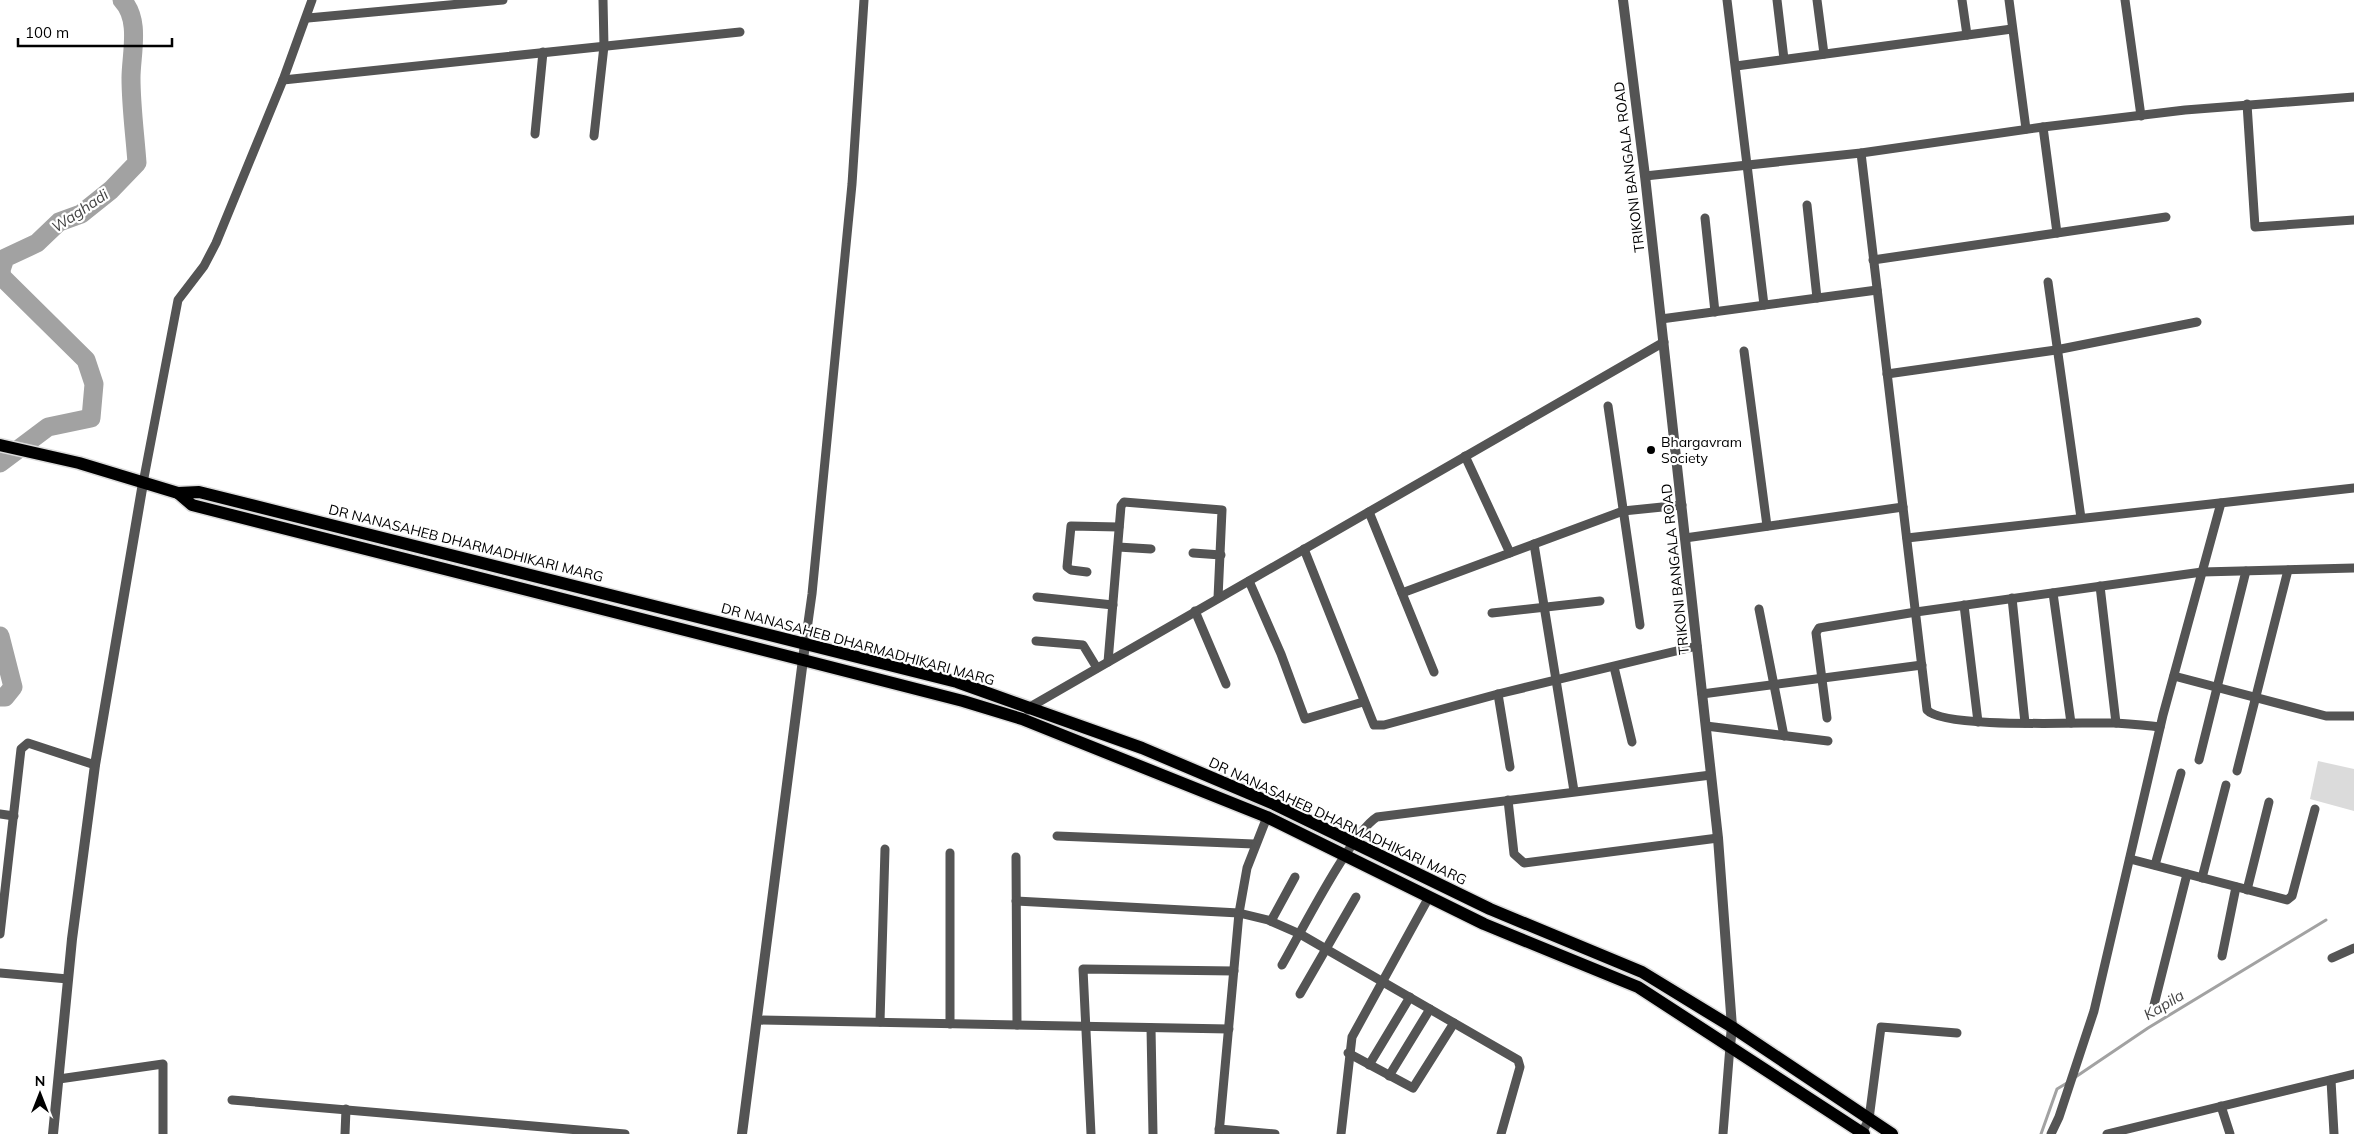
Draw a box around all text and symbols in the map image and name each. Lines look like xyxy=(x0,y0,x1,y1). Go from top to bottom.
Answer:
scale bar xyxy=(18,15,171,47)
text: 100 m xyxy=(25,23,69,42)
street label: TRIKONI BANGALA ROAD xyxy=(1610,81,1648,253)
water label: Waghadi xyxy=(48,185,112,236)
place label: Bhargavram Society xyxy=(1661,433,1742,467)
marker: Bhargavram Society xyxy=(1645,444,1657,456)
street label: TRIKONI BANGALA ROAD xyxy=(1657,483,1693,655)
street label: DR NANASAHEB DHARMADHIKARI MARG xyxy=(327,500,605,586)
street label: DR NANASAHEB DHARMADHIKARI MARG xyxy=(719,599,997,689)
street label: DR NANASAHEB DHARMADHIKARI MARG xyxy=(1206,753,1470,889)
water label: Kapila xyxy=(2140,985,2187,1024)
north arrow xyxy=(15,1069,65,1119)
text: N xyxy=(35,1072,45,1090)

